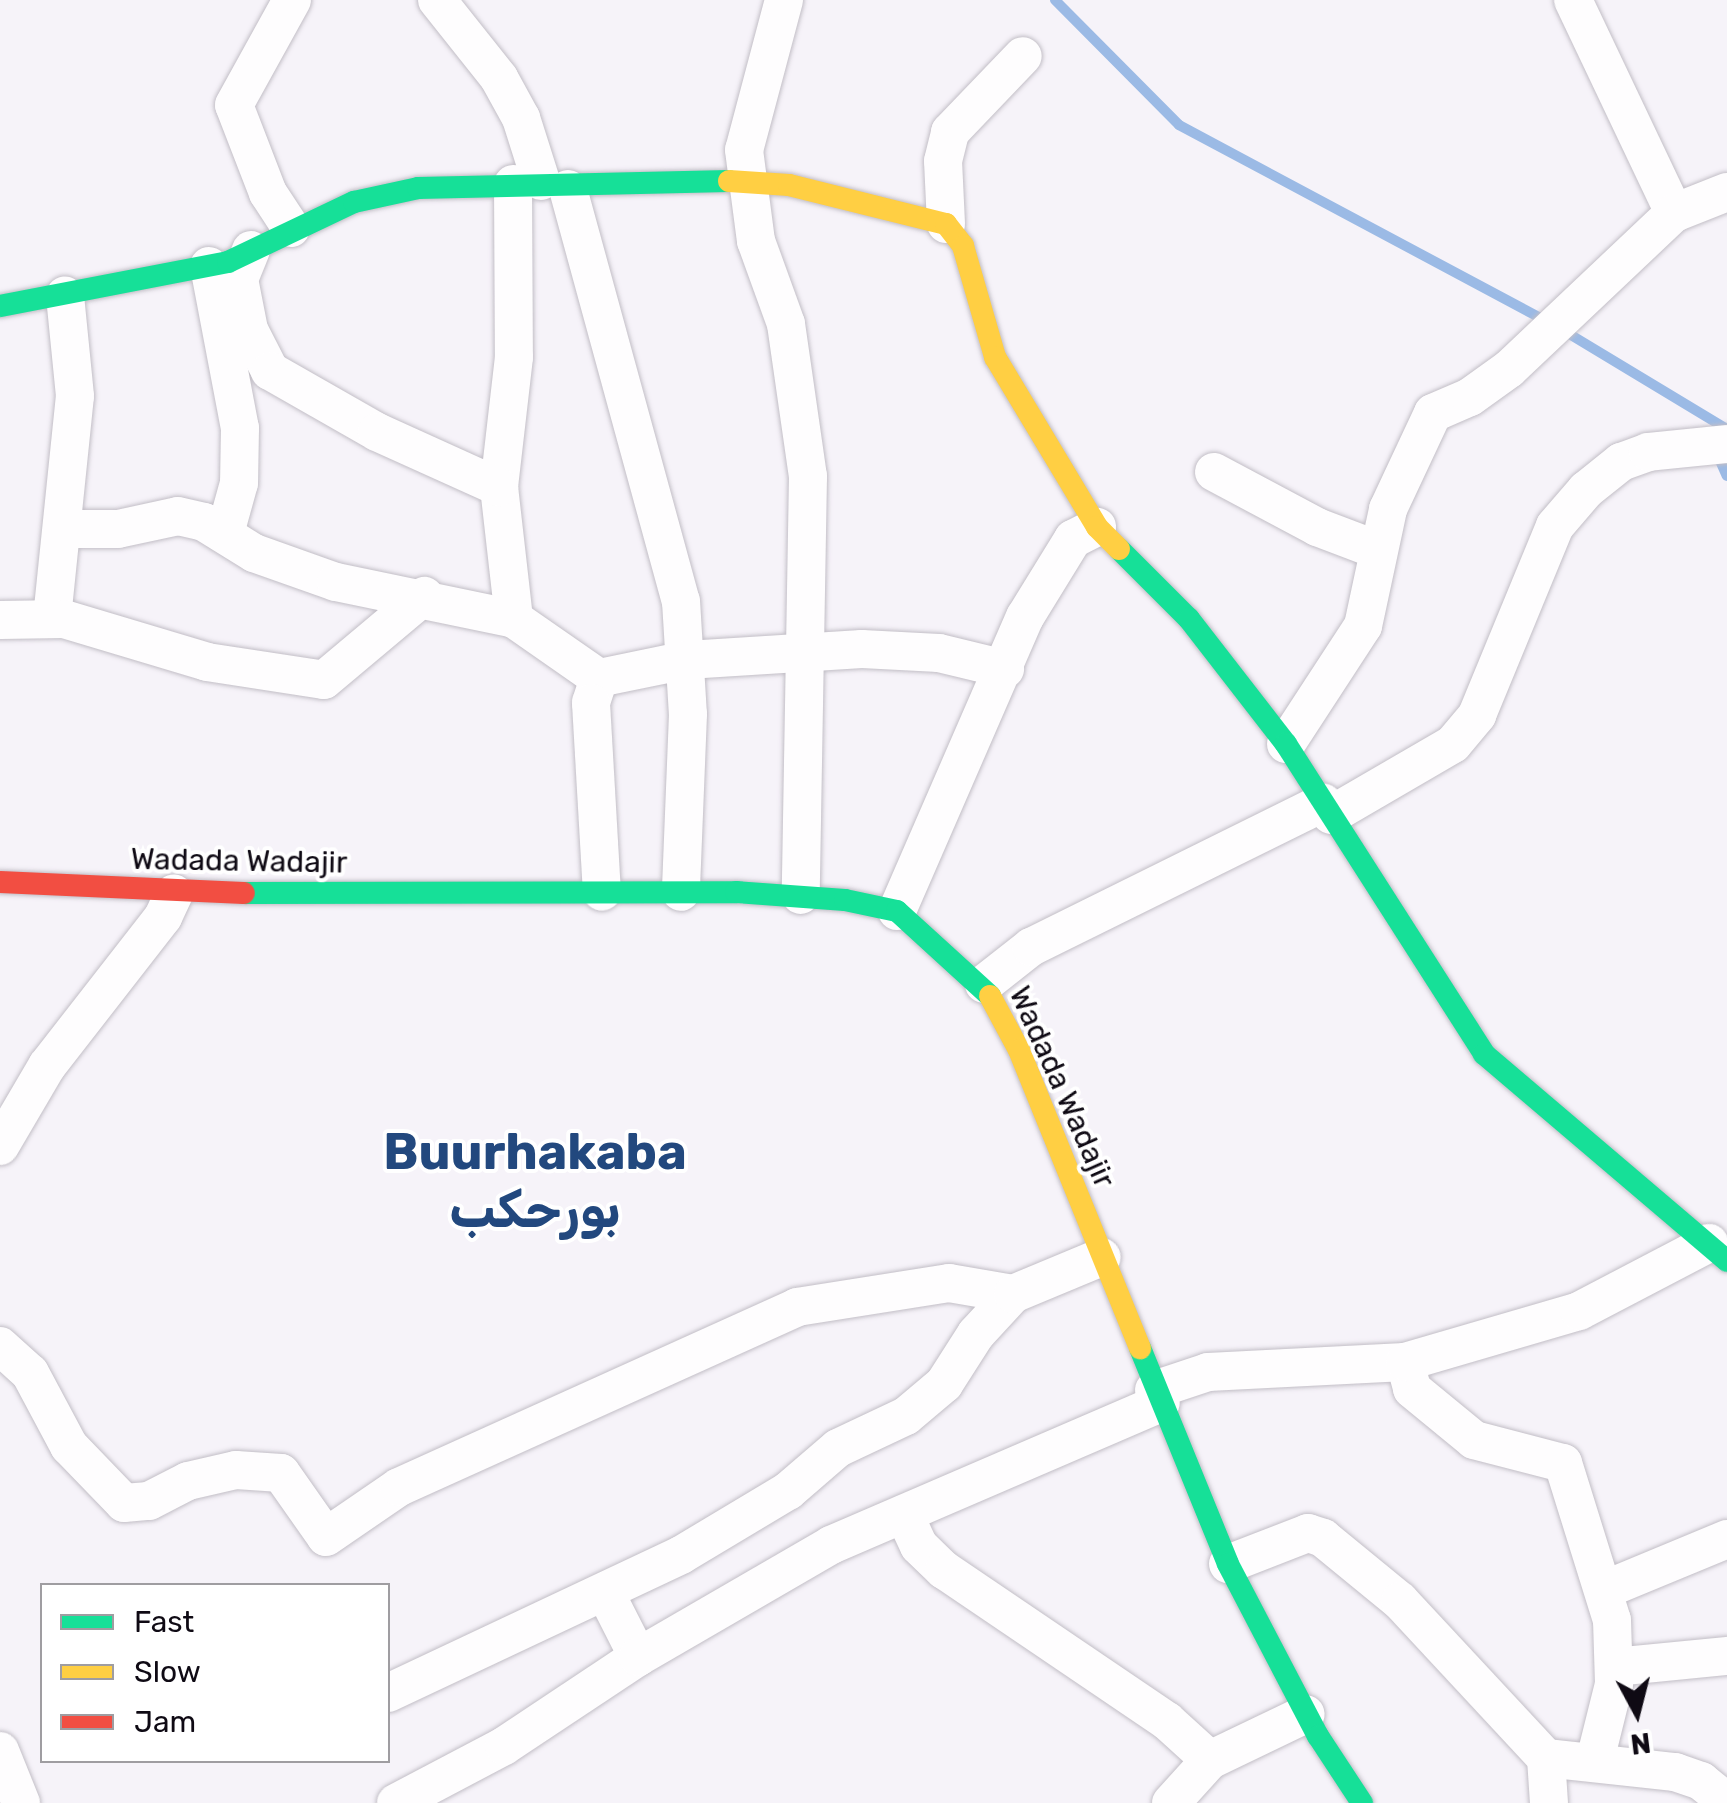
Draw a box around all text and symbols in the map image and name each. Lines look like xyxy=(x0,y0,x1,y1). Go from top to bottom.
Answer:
street label: Wadada Wadajir xyxy=(130,841,348,881)
street label: Wadada Wadajir xyxy=(1001,981,1123,1193)
district label: Buurhakaba بورحكب xyxy=(383,1122,687,1240)
legend xyxy=(40,1583,390,1763)
text: Fast xyxy=(134,1604,194,1640)
text: Slow xyxy=(134,1654,201,1690)
north arrow xyxy=(1587,1663,1687,1763)
text: Jam xyxy=(134,1704,196,1740)
text: N xyxy=(1629,1726,1653,1761)

